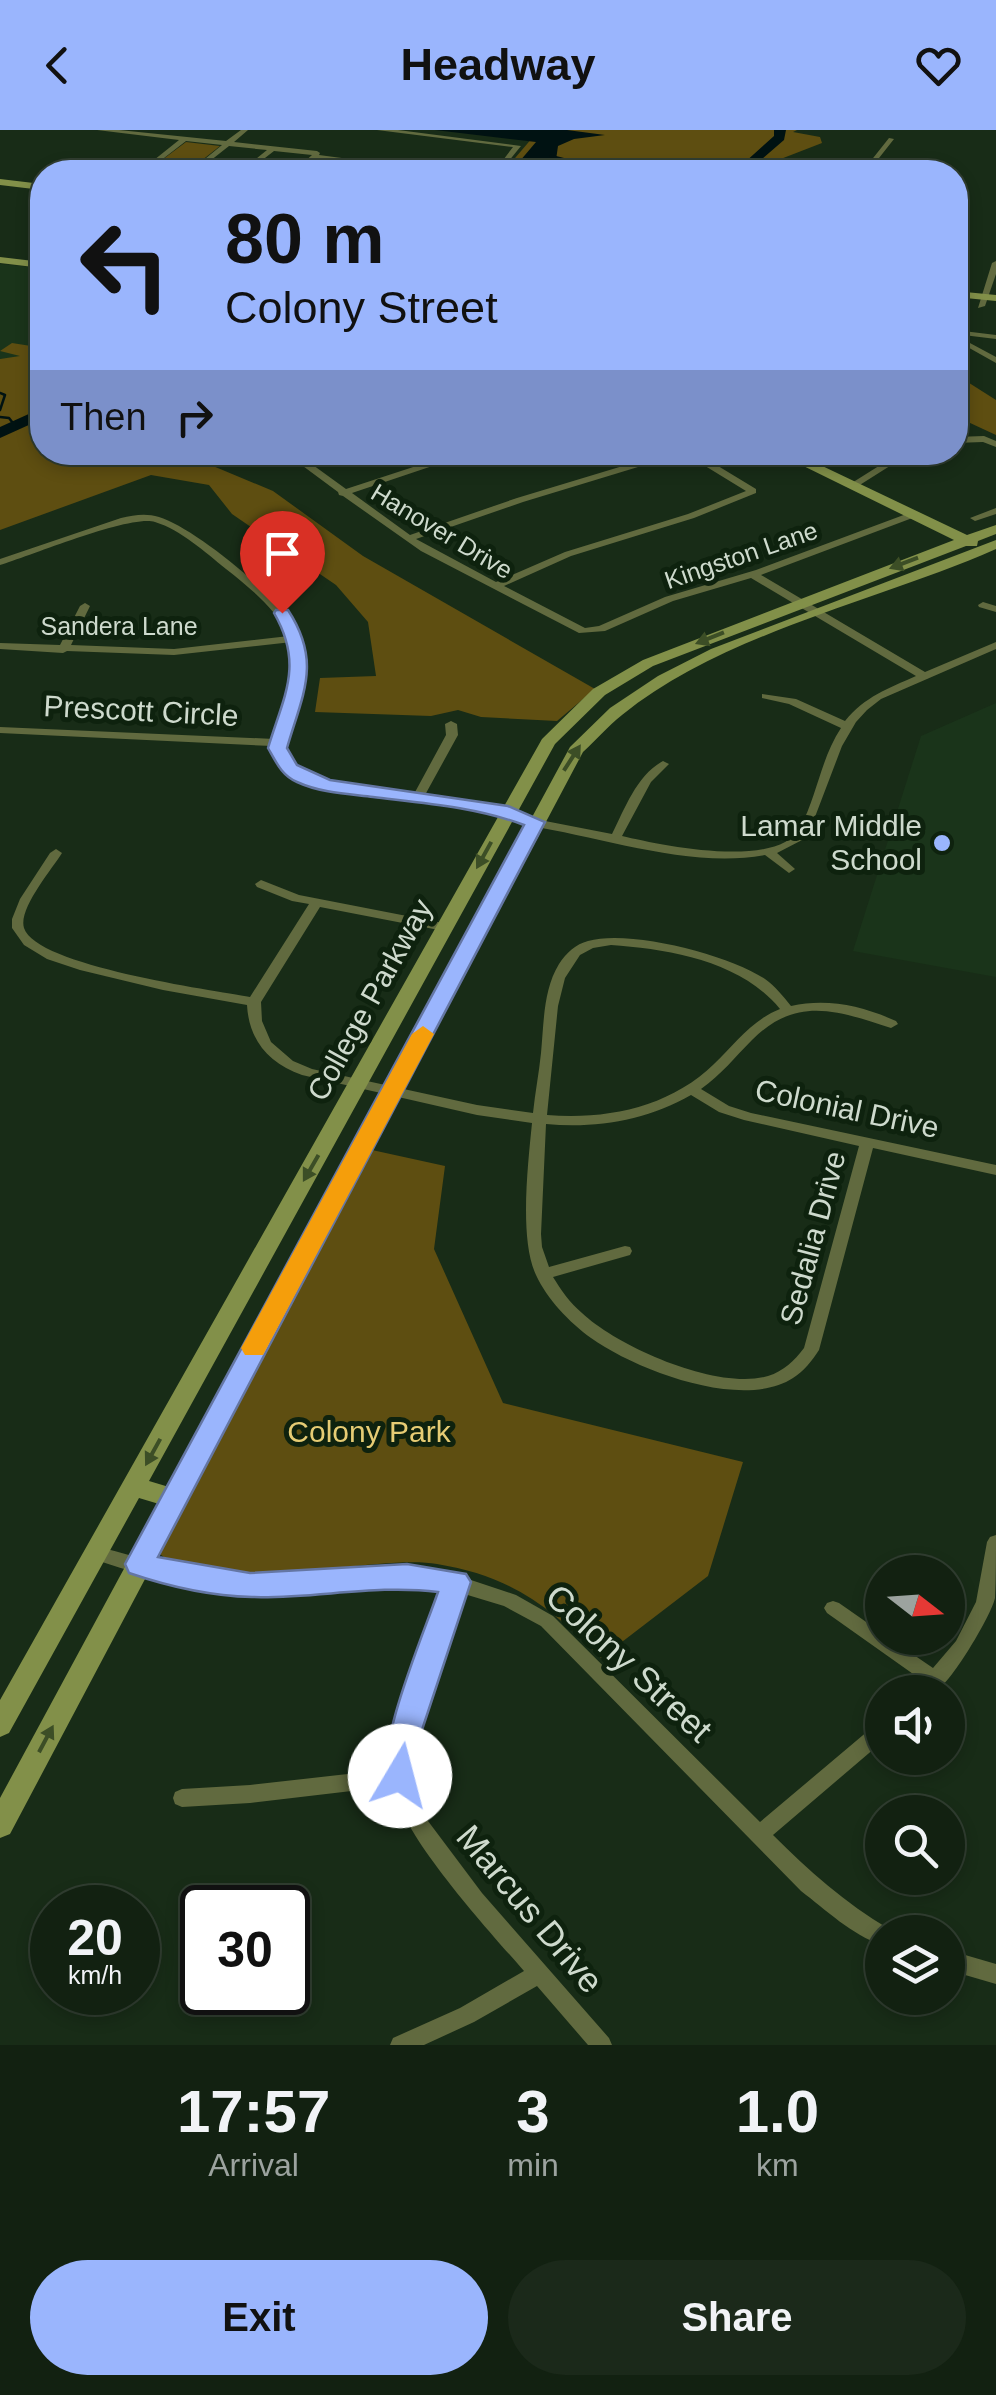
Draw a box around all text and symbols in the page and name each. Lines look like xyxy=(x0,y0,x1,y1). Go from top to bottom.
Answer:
icon: back xyxy=(30,38,85,93)
icon: heart xyxy=(911,38,966,93)
text: Headway xyxy=(400,39,596,90)
icon: left xyxy=(60,200,190,330)
text: 80 m xyxy=(225,200,385,278)
text: Colony Street xyxy=(225,282,498,333)
icon: right xyxy=(167,390,222,445)
text: Then xyxy=(60,396,147,438)
street label: Hanover Drive xyxy=(366,478,518,584)
pin xyxy=(240,511,325,614)
street label: Kingston Lane xyxy=(661,516,821,594)
icon: arrive xyxy=(255,526,310,581)
one-way arrow xyxy=(889,556,919,572)
street label: Sandera Lane xyxy=(40,612,198,640)
one-way arrow xyxy=(695,630,725,646)
street label: Prescott Circle xyxy=(43,689,239,732)
one-way arrow xyxy=(562,745,580,772)
place label: Lamar Middle School xyxy=(740,809,922,876)
marker: Lamar Middle School xyxy=(931,832,953,854)
one-way arrow xyxy=(476,840,493,869)
street label: College Parkway xyxy=(301,893,439,1106)
street label: Colonial Drive xyxy=(752,1073,942,1144)
street label: Sedalia Drive xyxy=(773,1147,852,1328)
one-way arrow xyxy=(303,1154,320,1182)
park label: Colony Park xyxy=(287,1415,452,1448)
one-way arrow xyxy=(144,1437,161,1466)
north arrow xyxy=(865,1555,965,1655)
map controls xyxy=(865,1555,965,2015)
street label: Colony Street xyxy=(538,1576,720,1749)
button: sound xyxy=(865,1675,965,1775)
position arrow xyxy=(348,1724,452,1828)
one-way arrow xyxy=(37,1725,54,1753)
button: search xyxy=(865,1795,965,1895)
street label: Marcus Drive xyxy=(449,1817,612,2000)
speed limit sign: 30 xyxy=(180,1885,310,2015)
text: 20 xyxy=(67,1910,123,1966)
button: layers xyxy=(865,1915,965,2015)
text: km/h xyxy=(68,1961,122,1989)
text: 17:57 xyxy=(177,2078,330,2145)
text: 3 xyxy=(516,2078,550,2145)
text: 1.0 xyxy=(736,2078,819,2145)
text: Arrival xyxy=(208,2147,299,2183)
text: min xyxy=(507,2147,559,2183)
text: km xyxy=(756,2147,799,2183)
button: Exit xyxy=(30,2260,488,2375)
button: Share xyxy=(508,2260,966,2375)

